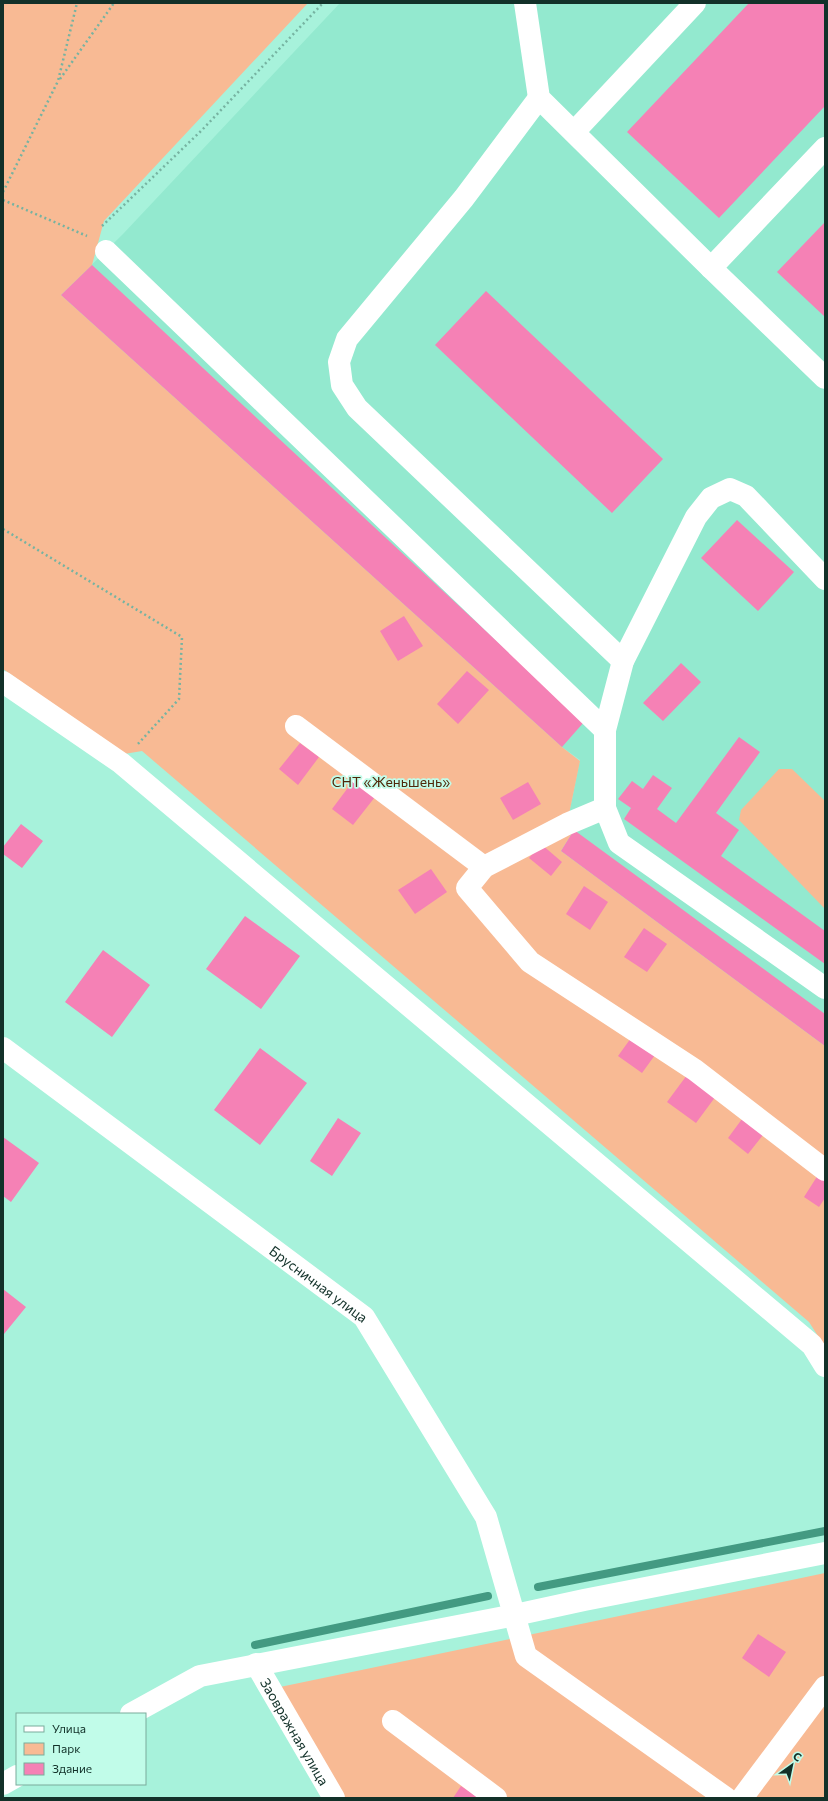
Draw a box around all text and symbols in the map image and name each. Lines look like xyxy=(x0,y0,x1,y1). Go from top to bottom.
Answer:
park label: СНТ «Женьшень» xyxy=(332,773,450,790)
street label: Брусничная улица xyxy=(267,1241,371,1325)
street label: Заовражная улица xyxy=(257,1675,333,1788)
legend xyxy=(16,1713,146,1785)
text: Улица xyxy=(52,1721,86,1735)
text: Парк xyxy=(52,1741,81,1755)
north arrow xyxy=(772,1745,812,1785)
text: С xyxy=(791,1749,805,1764)
text: Здание xyxy=(52,1761,92,1775)

